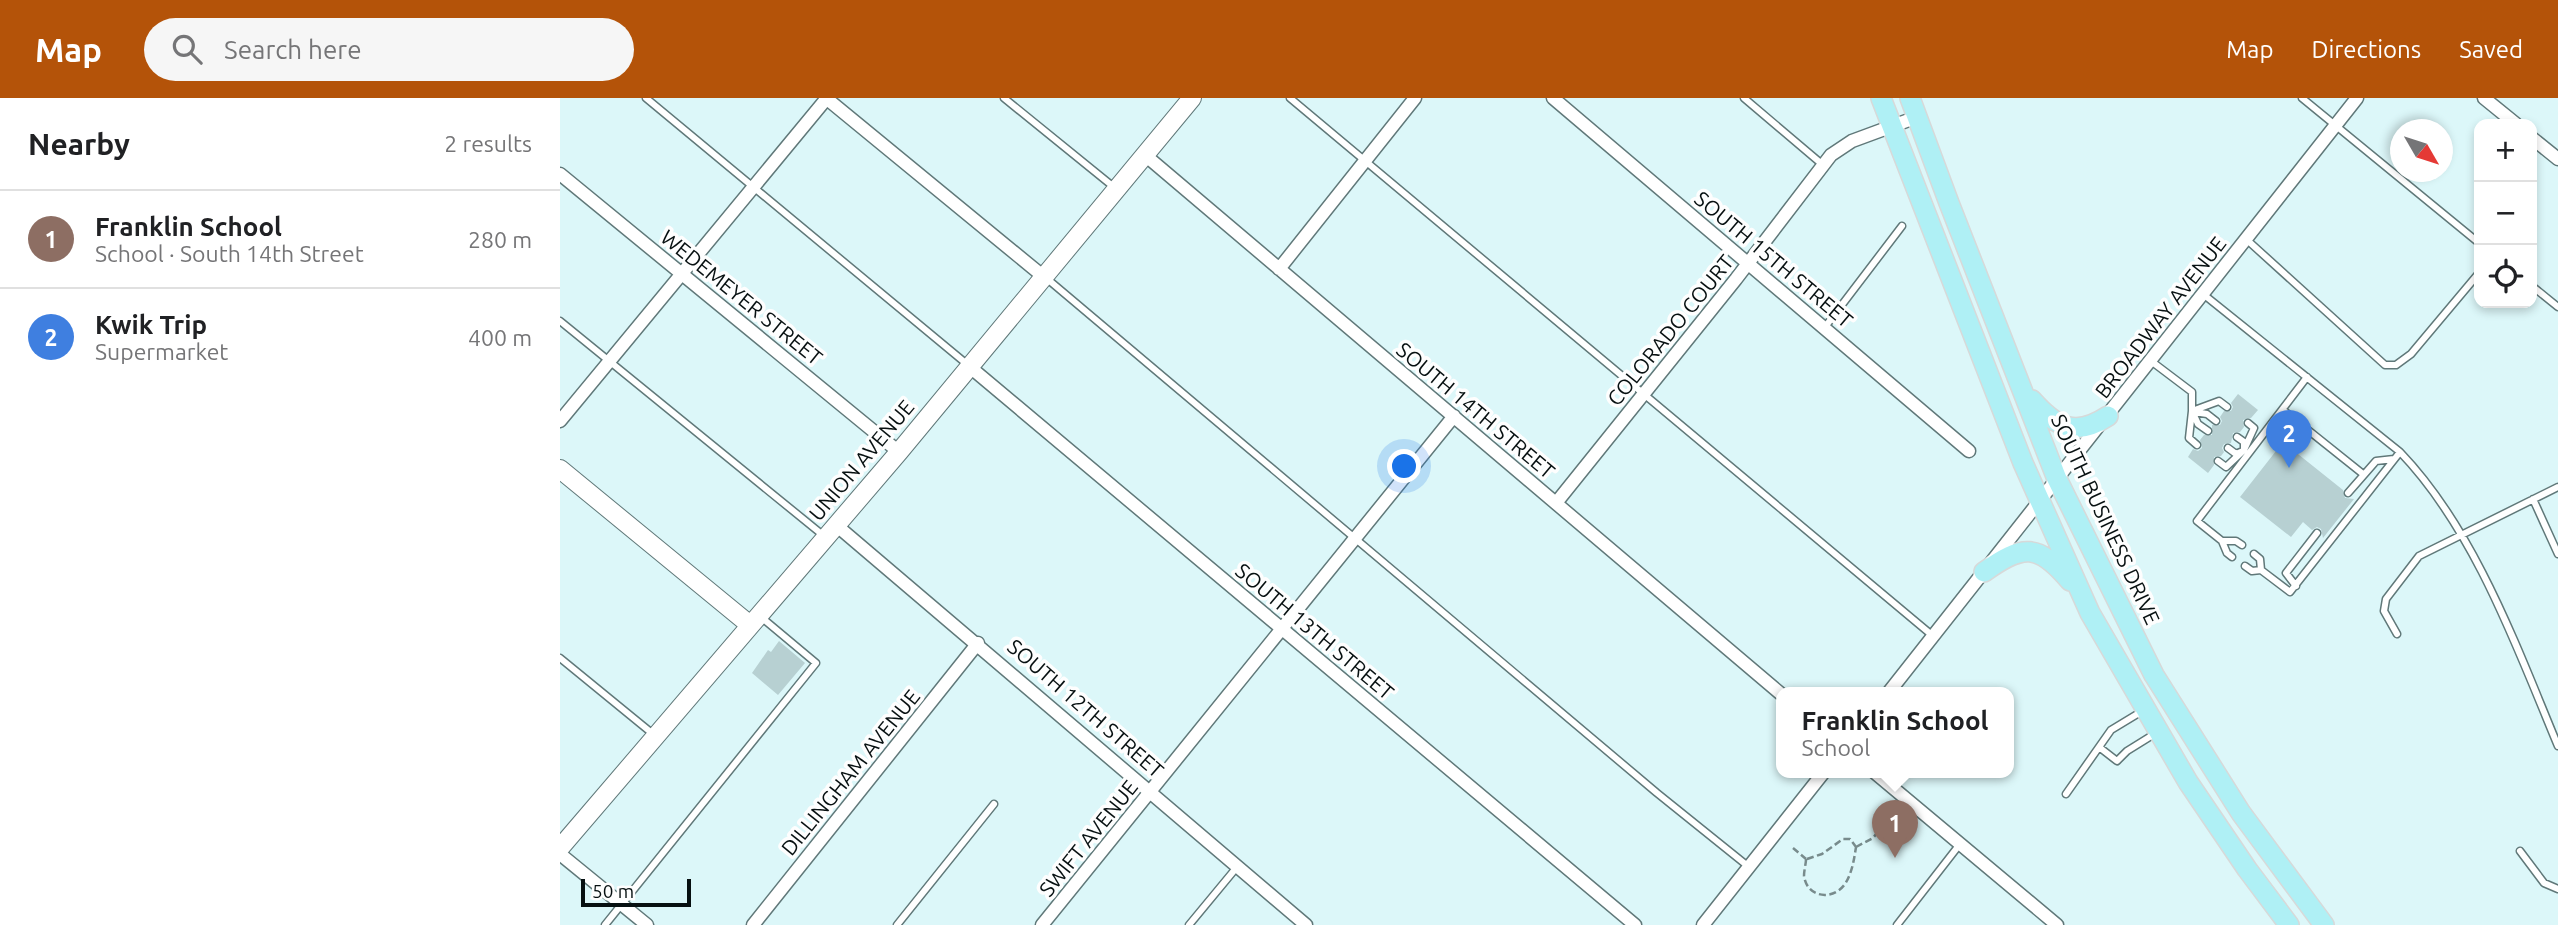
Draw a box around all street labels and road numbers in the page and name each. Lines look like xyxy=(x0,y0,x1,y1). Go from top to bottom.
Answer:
street label: SOUTH 15TH STREET xyxy=(1690,186,1858,332)
street label: WEDEMEYER STREET xyxy=(656,225,828,370)
street label: BROADWAY AVENUE xyxy=(2090,232,2230,402)
street label: COLORADO COURT xyxy=(1602,250,1738,410)
street label: SOUTH 14TH STREET xyxy=(1392,337,1560,483)
street label: UNION AVENUE xyxy=(804,395,918,525)
street label: SOUTH BUSINESS DRIVE xyxy=(2047,410,2165,628)
street label: SOUTH 13TH STREET xyxy=(1231,558,1399,704)
street label: SOUTH 12TH STREET xyxy=(1003,634,1169,782)
street label: DILLINGHAM AVENUE xyxy=(776,684,924,860)
street label: SWIFT AVENUE xyxy=(1034,775,1142,901)

